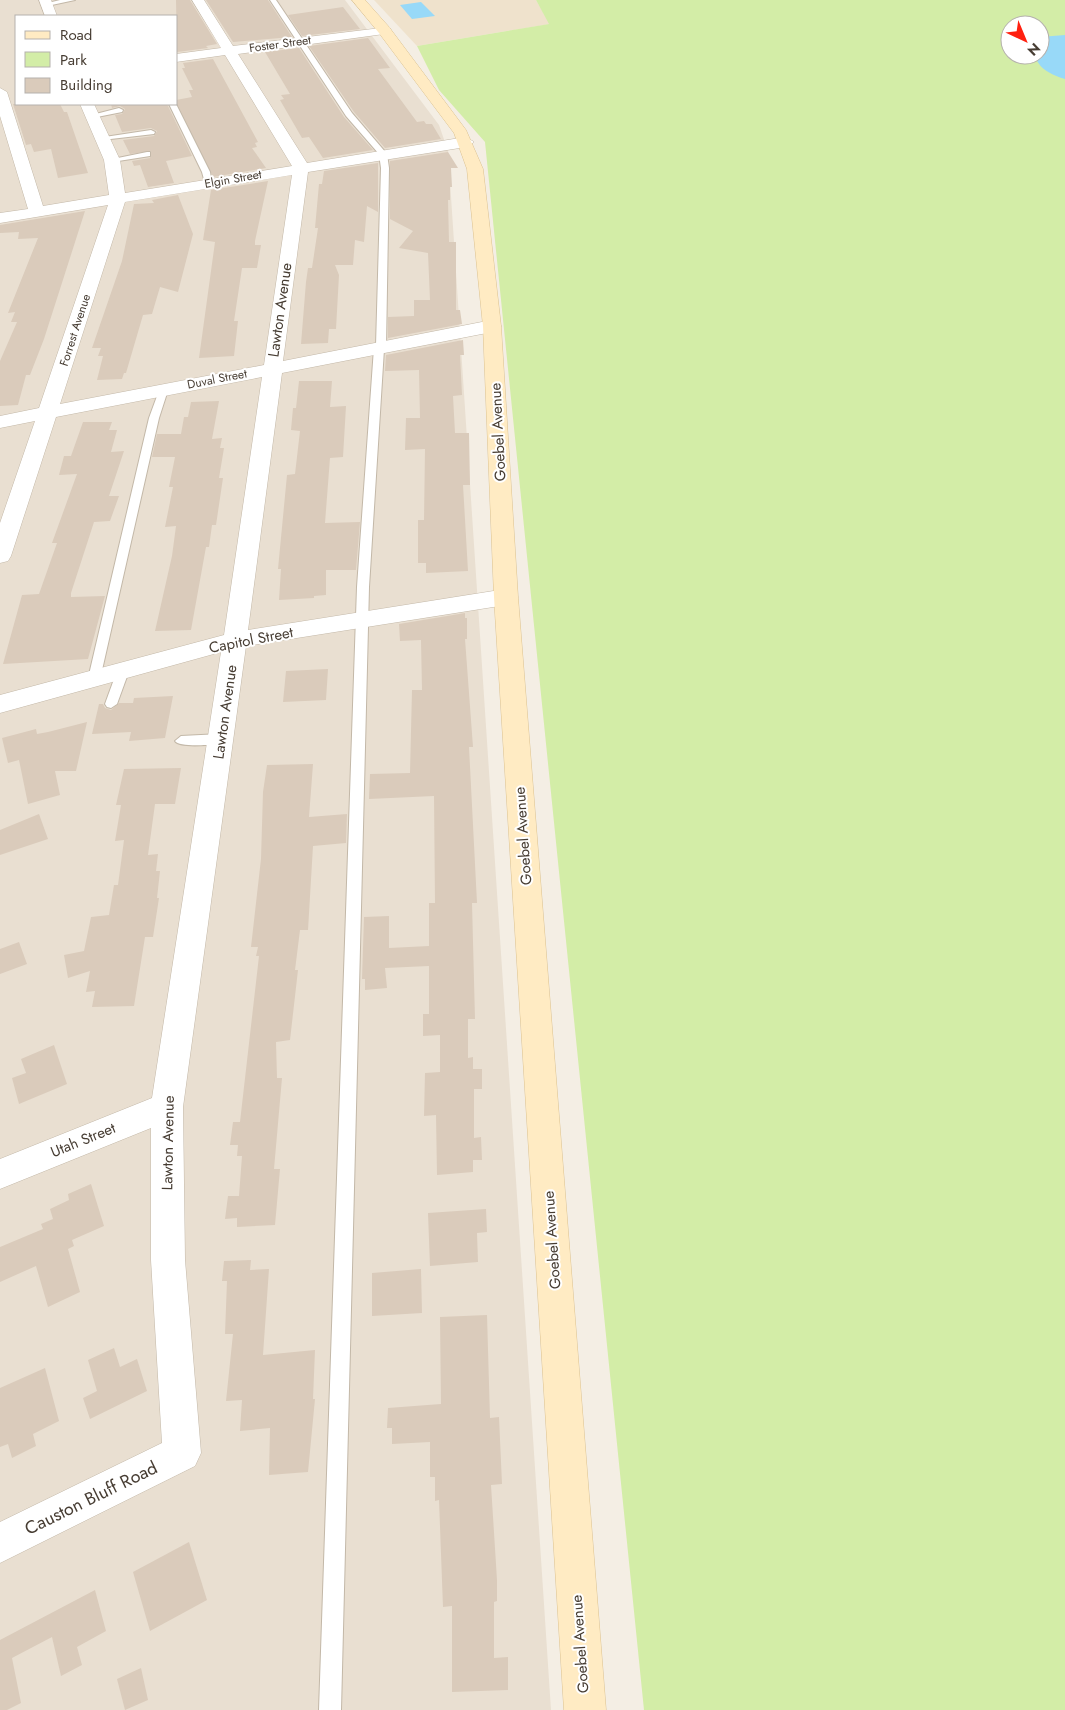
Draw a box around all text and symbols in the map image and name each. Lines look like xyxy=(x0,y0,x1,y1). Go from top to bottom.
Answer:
legend xyxy=(15,15,178,105)
north arrow xyxy=(1000,15,1050,65)
text: Road xyxy=(60,24,92,46)
street label: Foster Street xyxy=(248,31,312,57)
text: N xyxy=(1023,38,1045,60)
text: Park xyxy=(60,49,87,71)
text: Building xyxy=(60,74,112,96)
street label: Elgin Street xyxy=(203,165,263,193)
street label: Lawton Avenue xyxy=(262,261,298,359)
street label: Forrest Avenue xyxy=(55,291,95,369)
street label: Duval Street xyxy=(186,364,249,394)
street label: Goebel Avenue xyxy=(484,382,512,482)
street label: Capitol Street xyxy=(207,621,295,659)
street label: Lawton Avenue xyxy=(207,663,243,761)
street label: Goebel Avenue xyxy=(509,786,537,886)
street label: Lawton Avenue xyxy=(156,1095,180,1191)
street label: Utah Street xyxy=(47,1117,119,1163)
street label: Goebel Avenue xyxy=(538,1190,566,1290)
street label: Causton Bluff Road xyxy=(20,1455,162,1541)
street label: Goebel Avenue xyxy=(566,1594,594,1694)

